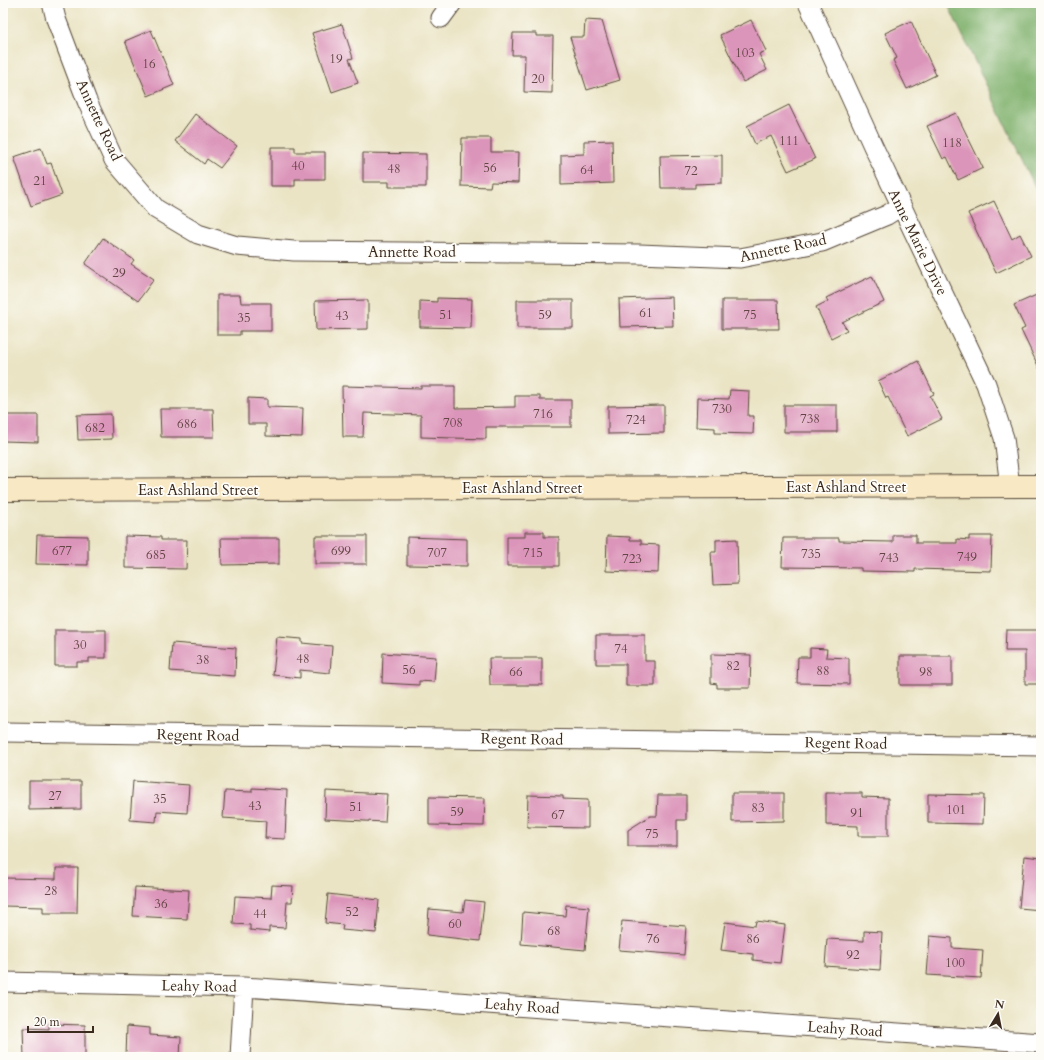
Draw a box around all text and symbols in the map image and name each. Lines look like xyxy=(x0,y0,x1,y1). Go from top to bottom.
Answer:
house number: 103 xyxy=(735,44,755,62)
house number: 19 xyxy=(329,50,343,68)
house number: 16 xyxy=(142,55,156,73)
house number: 20 xyxy=(531,70,545,88)
street label: Annette Road xyxy=(71,76,127,164)
house number: 111 xyxy=(779,132,799,150)
house number: 118 xyxy=(942,134,962,152)
house number: 40 xyxy=(291,157,305,175)
house number: 56 xyxy=(483,159,497,177)
house number: 48 xyxy=(387,160,401,178)
house number: 64 xyxy=(580,161,594,179)
house number: 72 xyxy=(684,162,698,180)
house number: 21 xyxy=(33,172,47,190)
street label: Anne Marie Drive xyxy=(884,185,952,299)
street label: Annette Road xyxy=(738,229,828,267)
street label: Annette Road xyxy=(368,242,456,262)
house number: 29 xyxy=(112,264,126,282)
house number: 61 xyxy=(639,304,653,322)
house number: 51 xyxy=(439,306,453,324)
house number: 59 xyxy=(538,306,552,324)
house number: 75 xyxy=(743,306,757,324)
house number: 43 xyxy=(335,307,349,325)
house number: 35 xyxy=(237,309,251,327)
house number: 730 xyxy=(712,400,732,418)
house number: 716 xyxy=(533,405,553,423)
house number: 738 xyxy=(800,410,820,428)
house number: 724 xyxy=(626,411,646,429)
house number: 708 xyxy=(443,414,463,432)
house number: 686 xyxy=(177,415,197,433)
house number: 682 xyxy=(85,419,105,437)
street label: East Ashland Street xyxy=(786,477,906,497)
street label: East Ashland Street xyxy=(462,478,582,498)
street label: East Ashland Street xyxy=(138,480,258,500)
house number: 677 xyxy=(52,542,72,560)
house number: 699 xyxy=(331,542,351,560)
house number: 707 xyxy=(427,544,447,562)
house number: 715 xyxy=(523,544,543,562)
house number: 735 xyxy=(801,545,821,563)
house number: 685 xyxy=(146,546,166,564)
house number: 749 xyxy=(957,548,977,566)
house number: 743 xyxy=(879,549,899,567)
house number: 723 xyxy=(622,550,642,568)
house number: 30 xyxy=(73,636,87,654)
house number: 74 xyxy=(614,640,628,658)
house number: 48 xyxy=(296,650,310,668)
house number: 38 xyxy=(196,651,210,669)
house number: 82 xyxy=(726,657,740,675)
house number: 56 xyxy=(402,661,416,679)
house number: 88 xyxy=(816,662,830,680)
house number: 66 xyxy=(509,663,523,681)
house number: 98 xyxy=(919,663,933,681)
street label: Regent Road xyxy=(156,724,240,746)
street label: Regent Road xyxy=(480,728,564,750)
street label: Regent Road xyxy=(804,732,888,754)
house number: 27 xyxy=(48,787,62,805)
house number: 35 xyxy=(153,790,167,808)
house number: 43 xyxy=(248,797,262,815)
house number: 51 xyxy=(349,798,363,816)
house number: 83 xyxy=(751,799,765,817)
house number: 101 xyxy=(946,801,966,819)
house number: 59 xyxy=(450,803,464,821)
house number: 91 xyxy=(850,804,864,822)
house number: 67 xyxy=(551,806,565,824)
house number: 75 xyxy=(645,825,659,843)
house number: 28 xyxy=(44,882,58,900)
house number: 36 xyxy=(154,895,168,913)
house number: 52 xyxy=(345,903,359,921)
house number: 44 xyxy=(253,905,267,923)
house number: 60 xyxy=(448,915,462,933)
house number: 68 xyxy=(547,922,561,940)
house number: 76 xyxy=(646,930,660,948)
house number: 86 xyxy=(746,930,760,948)
house number: 92 xyxy=(846,946,860,964)
house number: 100 xyxy=(945,954,965,972)
street label: Leahy Road xyxy=(161,975,237,997)
street label: Leahy Road xyxy=(484,993,560,1019)
north arrow xyxy=(978,994,1018,1034)
text: N xyxy=(994,996,1006,1013)
scale bar xyxy=(28,1008,93,1034)
text: 20 m xyxy=(34,1014,61,1030)
street label: Leahy Road xyxy=(807,1016,883,1042)

